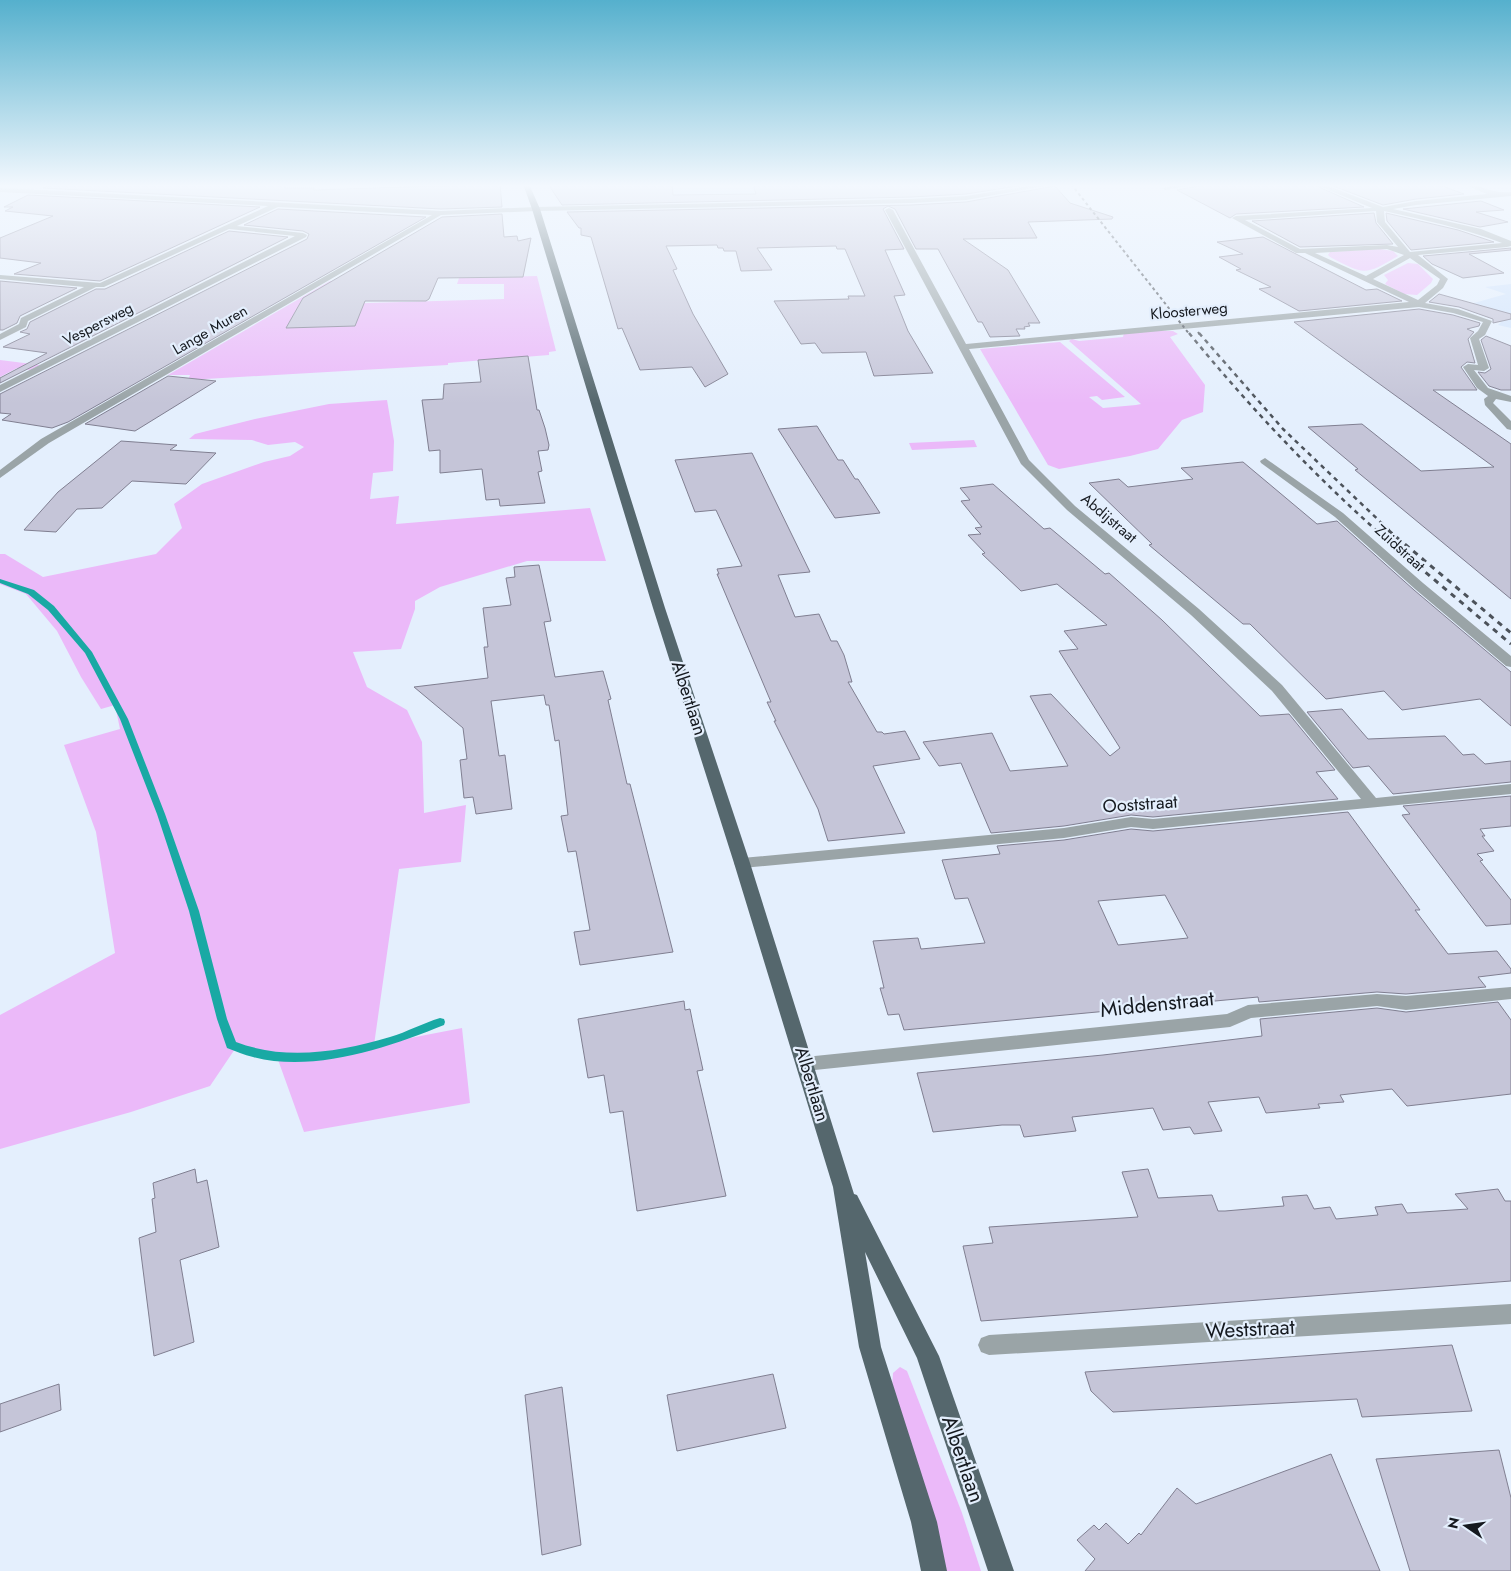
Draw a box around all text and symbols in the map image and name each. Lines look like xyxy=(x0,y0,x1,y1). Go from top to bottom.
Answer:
street label: Vespersweg xyxy=(59,297,137,351)
street label: Kloosterweg xyxy=(1149,297,1229,325)
street label: Lange Muren xyxy=(168,300,252,360)
street label: Abdijstraat xyxy=(1076,488,1142,548)
street label: Zuidstraat xyxy=(1370,519,1430,577)
street label: Albertlaan xyxy=(665,657,713,739)
street label: Ooststraat xyxy=(1102,788,1179,820)
street label: Middenstraat xyxy=(1099,983,1215,1025)
street label: Albertlaan xyxy=(788,1043,836,1125)
street label: Weststraat xyxy=(1205,1312,1295,1346)
street label: Albertlaan xyxy=(934,1412,992,1506)
north arrow xyxy=(1441,1501,1491,1551)
text: N xyxy=(1442,1515,1464,1531)

